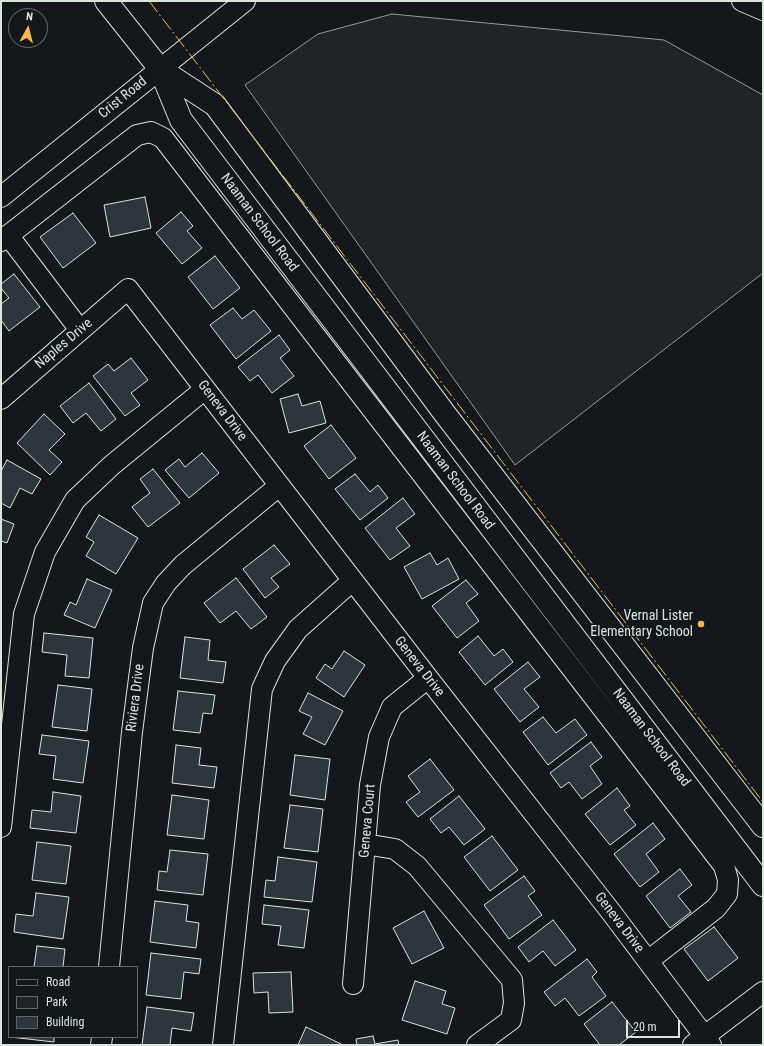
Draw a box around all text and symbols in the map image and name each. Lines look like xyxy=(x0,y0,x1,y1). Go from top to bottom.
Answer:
north arrow xyxy=(8,8,48,48)
text: N xyxy=(25,10,34,23)
street label: Crist Road xyxy=(95,73,151,123)
street label: Naaman School Road xyxy=(217,171,301,275)
street label: Naples Drive xyxy=(32,315,96,373)
street label: Geneva Drive xyxy=(194,377,250,445)
street label: Naaman School Road xyxy=(413,429,497,533)
place label: Vernal Lister Elementary School xyxy=(590,608,693,640)
marker: Vernal Lister Elementary School xyxy=(696,619,706,629)
street label: Geneva Drive xyxy=(390,634,448,700)
street label: Riviera Drive xyxy=(124,663,148,733)
street label: Naaman School Road xyxy=(609,686,693,790)
street label: Geneva Court xyxy=(356,783,380,859)
street label: Geneva Drive xyxy=(591,889,647,957)
legend xyxy=(8,966,138,1038)
text: Road xyxy=(46,975,70,989)
text: Park xyxy=(46,995,67,1009)
scale bar xyxy=(628,1012,682,1038)
text: Building xyxy=(46,1015,84,1029)
text: 20 m xyxy=(633,1020,657,1034)

